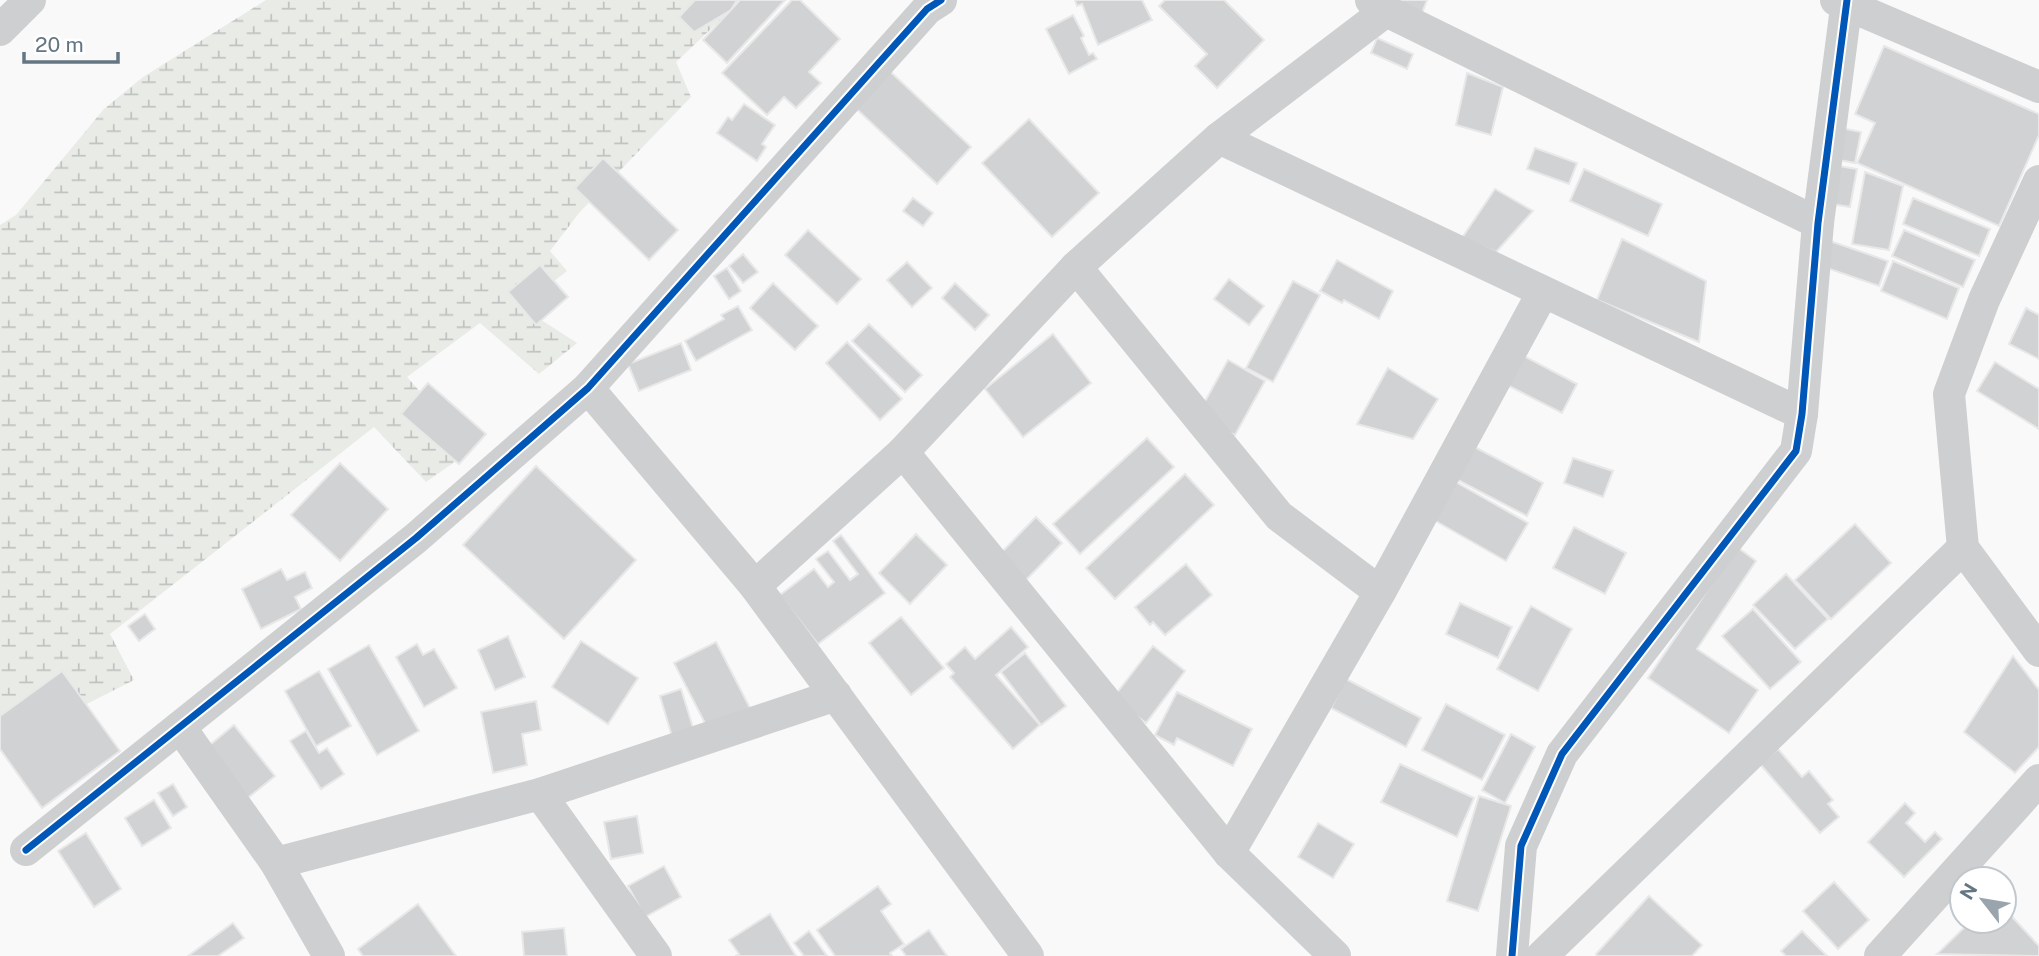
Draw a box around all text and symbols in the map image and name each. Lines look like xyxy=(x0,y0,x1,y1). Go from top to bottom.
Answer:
scale bar xyxy=(24,21,119,65)
text: 20 m xyxy=(35,32,84,57)
north arrow xyxy=(1948,865,2018,935)
text: N xyxy=(1955,879,1982,903)

